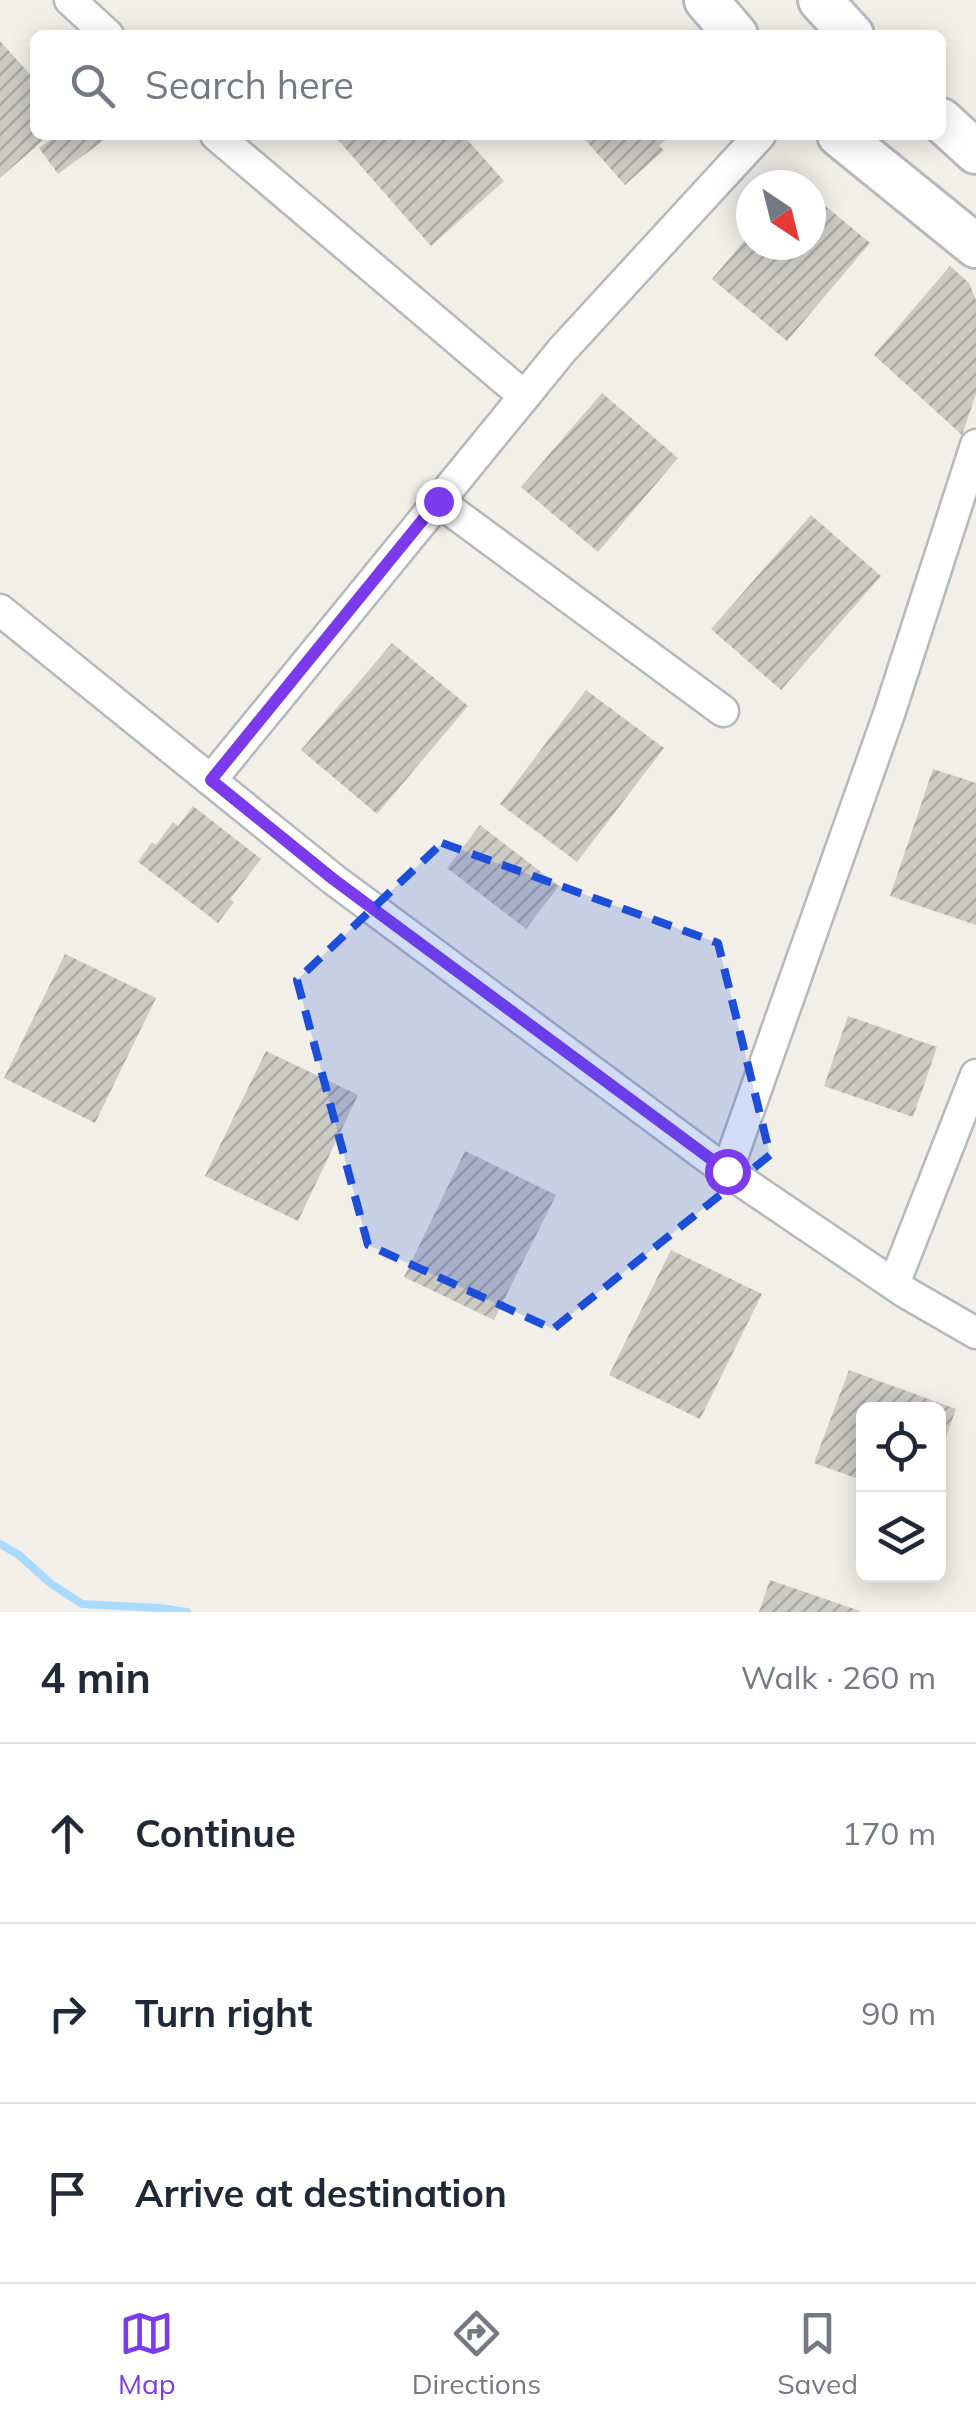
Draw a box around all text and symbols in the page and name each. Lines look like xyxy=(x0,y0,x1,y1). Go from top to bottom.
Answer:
search box xyxy=(30,30,946,140)
icon: search xyxy=(65,58,120,113)
text: Search here xyxy=(145,61,354,109)
north arrow xyxy=(736,170,826,260)
route end xyxy=(416,479,462,525)
route start xyxy=(705,1149,751,1195)
map controls xyxy=(856,1402,946,1582)
button: locate xyxy=(856,1402,946,1492)
button: layers xyxy=(856,1492,946,1582)
text: 4 min xyxy=(40,1651,151,1704)
text: Walk · 260 m xyxy=(741,1657,936,1697)
icon: ahead xyxy=(40,1806,95,1861)
text: Continue xyxy=(135,1809,296,1857)
text: 170 m xyxy=(842,1813,936,1853)
icon: right xyxy=(40,1986,95,2041)
text: Turn right xyxy=(135,1989,312,2037)
text: 90 m xyxy=(861,1993,936,2033)
icon: arrive xyxy=(40,2166,95,2221)
text: Arrive at destination xyxy=(135,2169,507,2217)
tab: Map xyxy=(118,2306,176,2401)
tab: Directions xyxy=(412,2306,541,2401)
tab: Saved xyxy=(777,2306,858,2401)

